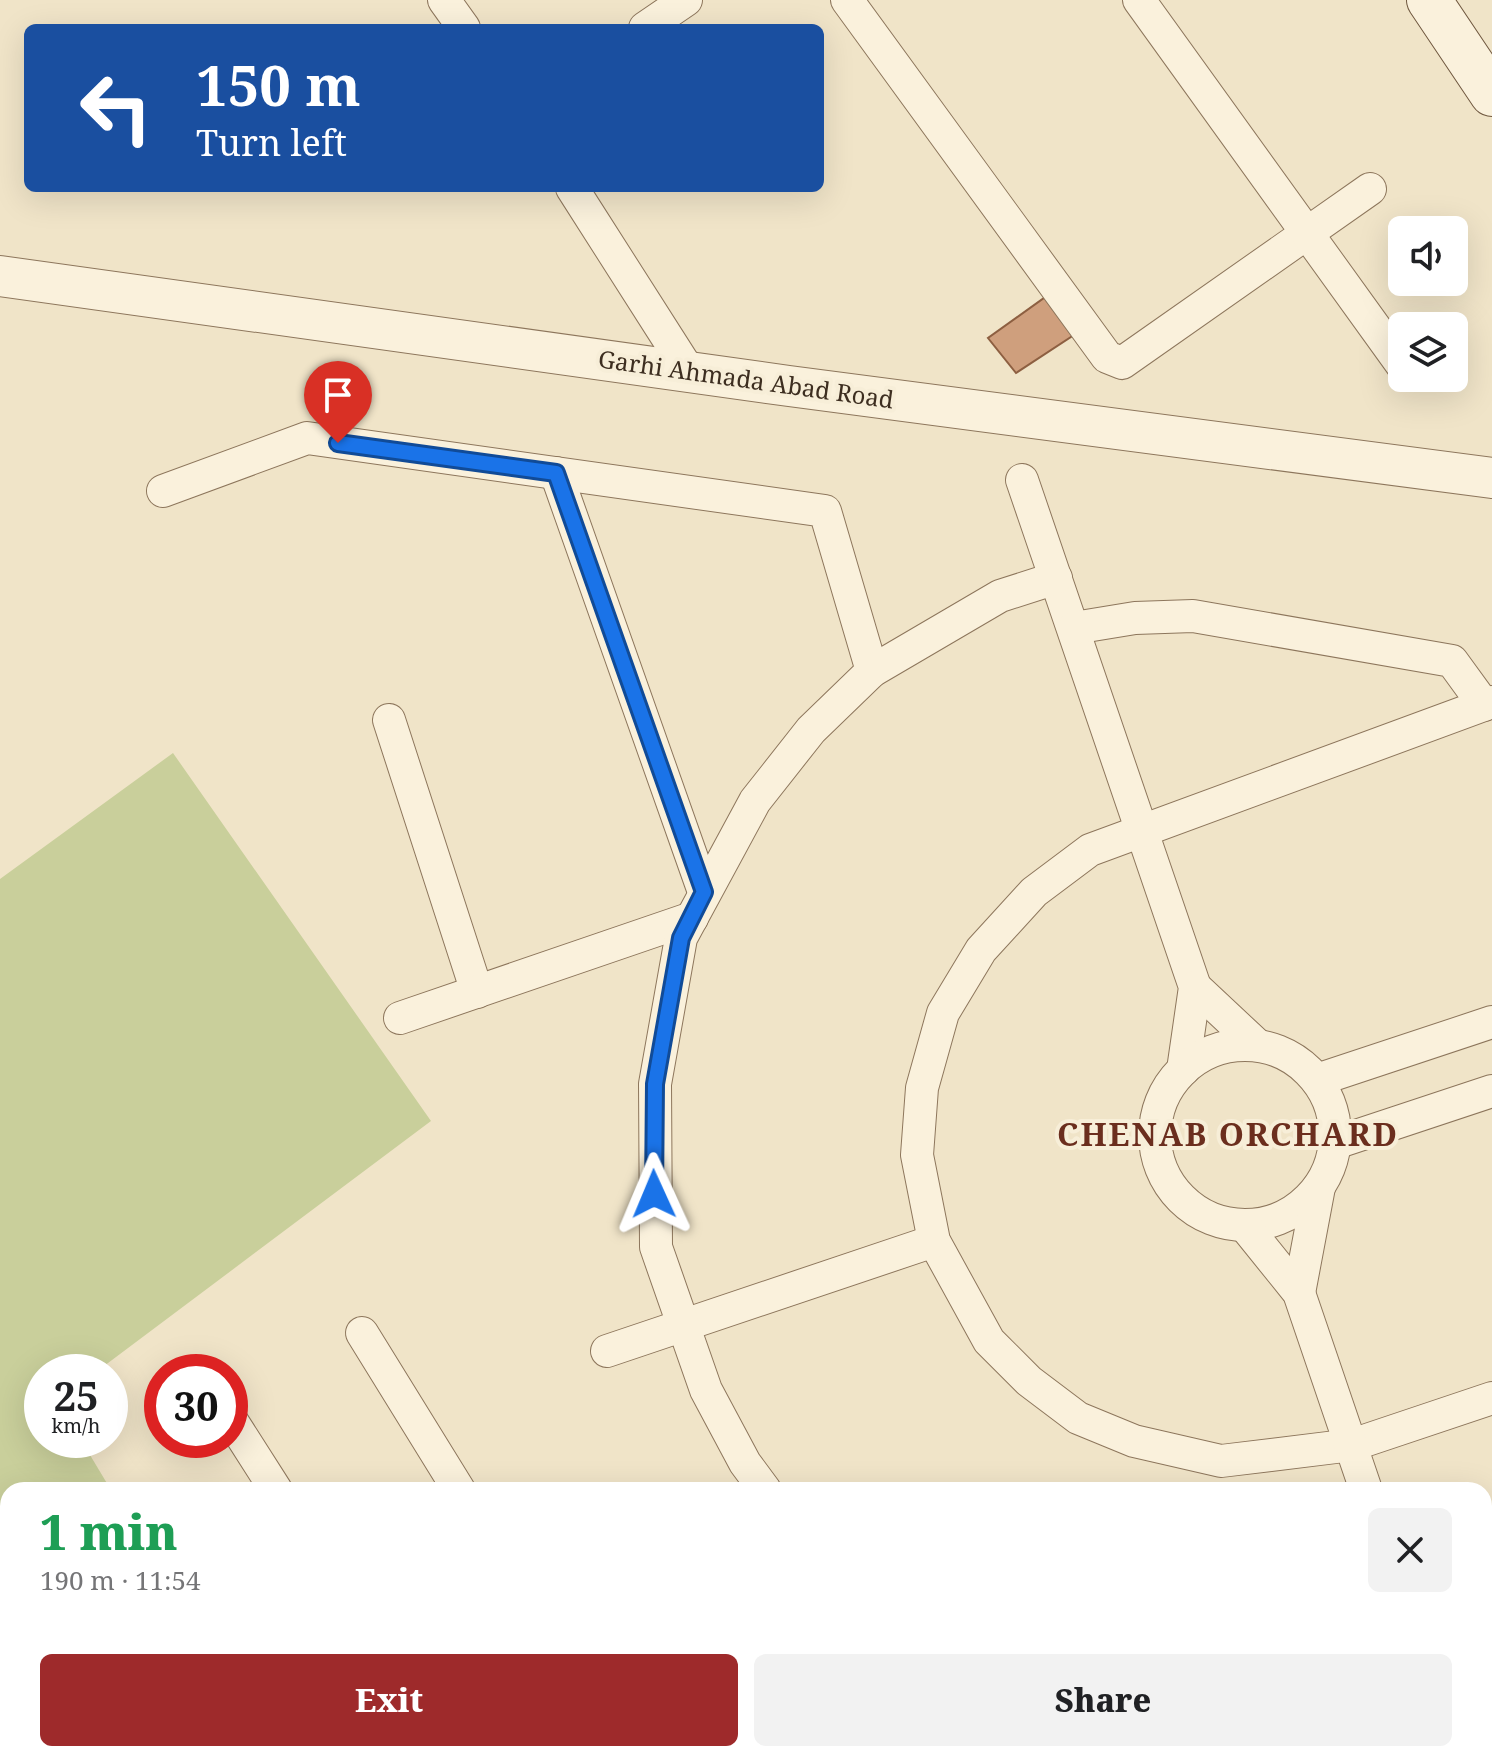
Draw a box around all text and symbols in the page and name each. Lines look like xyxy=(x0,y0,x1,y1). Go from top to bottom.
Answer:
text: 150 m xyxy=(196,46,361,122)
icon: left xyxy=(64,56,168,160)
text: Turn left xyxy=(196,118,347,167)
map controls xyxy=(1388,216,1468,392)
button: sound xyxy=(1388,216,1468,296)
button: layers xyxy=(1388,312,1468,392)
street label: Garhi Ahmada Abad Road xyxy=(596,341,896,416)
pin xyxy=(304,361,372,443)
icon: arrive xyxy=(316,373,360,417)
district label: CHENAB ORCHARD xyxy=(1057,1112,1399,1155)
position arrow xyxy=(612,1152,696,1236)
speed limit sign: 30 xyxy=(144,1354,248,1458)
text: 25 xyxy=(53,1368,99,1423)
text: km/h xyxy=(51,1412,101,1439)
text: 1 min xyxy=(40,1499,178,1564)
button: close xyxy=(1368,1508,1452,1592)
text: 190 m · 11:54 xyxy=(40,1562,201,1598)
button: Exit xyxy=(40,1654,738,1746)
button: Share xyxy=(754,1654,1452,1746)

